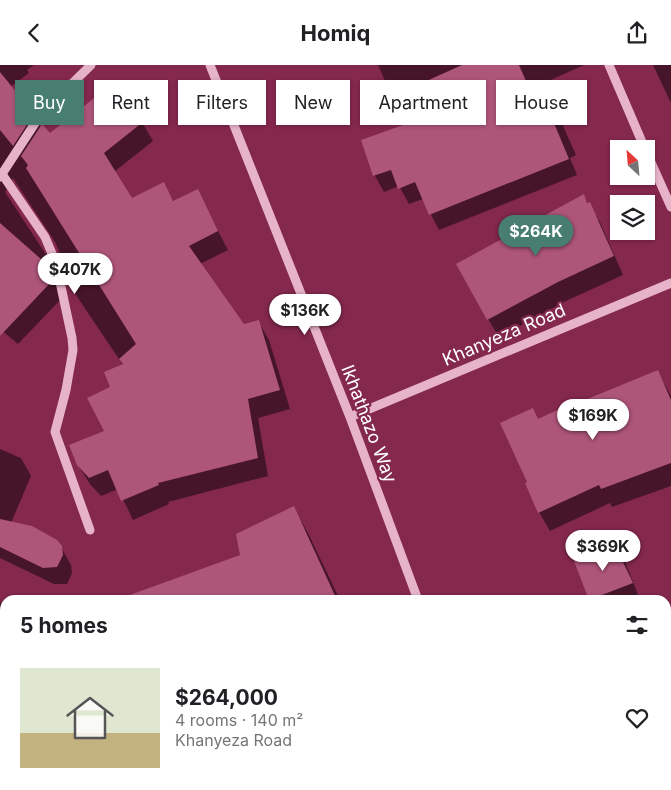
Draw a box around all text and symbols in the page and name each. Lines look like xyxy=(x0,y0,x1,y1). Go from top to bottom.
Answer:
icon: back xyxy=(20,19,48,47)
icon: share xyxy=(623,19,651,47)
text: Homiq xyxy=(301,20,370,46)
chip: Buy xyxy=(15,80,84,125)
chip: Rent xyxy=(94,80,168,125)
chip: Filters xyxy=(178,80,266,125)
chip: New xyxy=(276,80,350,125)
chip: Apartment xyxy=(360,80,486,125)
chip: House xyxy=(496,80,587,125)
north arrow xyxy=(610,140,655,185)
map controls xyxy=(610,140,655,240)
button: layers xyxy=(610,195,655,240)
pin: $264K xyxy=(501,215,571,257)
text: $264K xyxy=(509,221,563,241)
pin: $407K xyxy=(40,253,110,295)
text: $407K xyxy=(49,259,101,279)
pin: $136K xyxy=(270,293,340,336)
street label: Khanyeza Road xyxy=(439,299,569,370)
text: $136K xyxy=(280,300,330,320)
street label: Ikhathazo Way xyxy=(337,362,402,486)
pin: $169K xyxy=(558,399,628,441)
text: $169K xyxy=(568,405,618,425)
pin: $369K xyxy=(568,529,638,572)
text: $369K xyxy=(576,536,630,556)
icon: filters xyxy=(623,611,651,639)
text: 5 homes xyxy=(20,613,108,638)
text: $264,000 xyxy=(175,685,278,710)
icon: home xyxy=(60,688,120,748)
icon: heart xyxy=(623,704,651,732)
text: 4 rooms · 140 m² xyxy=(175,710,303,730)
text: Khanyeza Road xyxy=(175,730,292,750)

